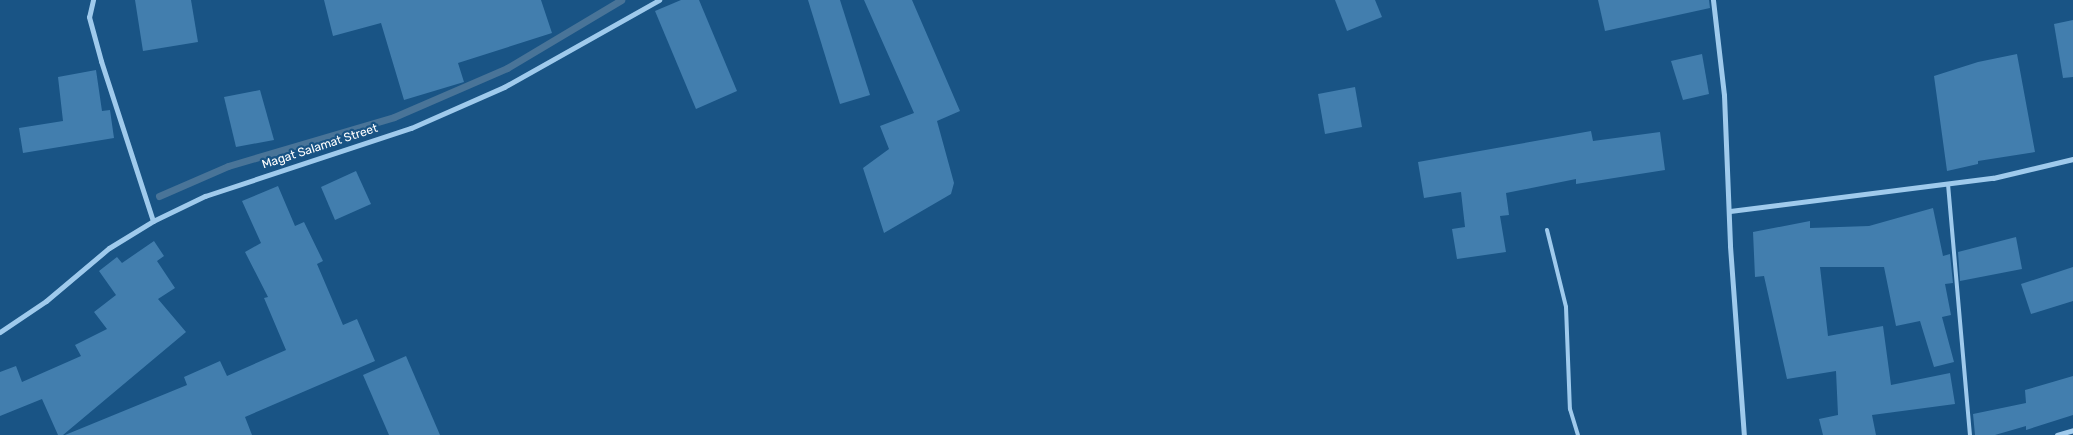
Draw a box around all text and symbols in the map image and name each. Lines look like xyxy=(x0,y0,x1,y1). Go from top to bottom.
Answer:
street label: Magat Salamat Street xyxy=(260,122,380,172)

